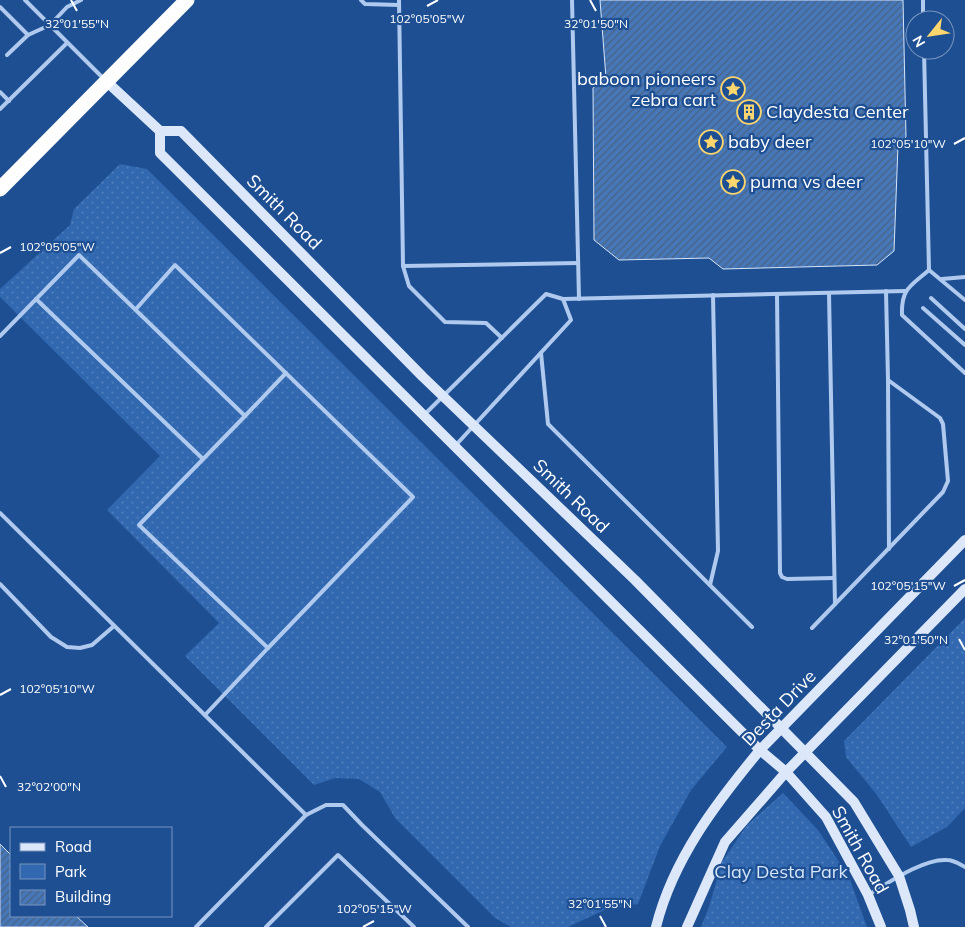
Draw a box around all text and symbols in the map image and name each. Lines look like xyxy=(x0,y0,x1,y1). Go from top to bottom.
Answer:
north arrow xyxy=(905,10,955,60)
text: 102°05'05"W xyxy=(389,11,465,26)
text: 32°01'55"N xyxy=(45,16,109,31)
text: 32°01'50"N xyxy=(564,16,628,31)
text: N xyxy=(908,32,929,51)
place label: baboon pioneers zebra cart xyxy=(577,67,716,111)
place icon: baboon pioneers zebra cart xyxy=(720,76,746,102)
building icon: Claydesta Center xyxy=(736,99,762,125)
place label: Claydesta Center xyxy=(766,100,909,123)
place icon: baby deer xyxy=(698,129,724,155)
place label: baby deer xyxy=(728,130,812,153)
text: 102°05'10"W xyxy=(870,136,946,151)
street label: Smith Road xyxy=(242,169,327,254)
place icon: puma vs deer xyxy=(720,169,746,195)
place label: puma vs deer xyxy=(750,170,863,193)
text: 102°05'05"W xyxy=(19,239,95,254)
street label: Smith Road xyxy=(528,454,614,538)
text: 102°05'15"W xyxy=(870,578,946,593)
text: 32°01'50"N xyxy=(884,632,948,647)
street label: Desta Drive xyxy=(737,665,821,751)
text: 102°05'10"W xyxy=(19,681,95,696)
text: 32°02'00"N xyxy=(17,779,81,794)
street label: Smith Road xyxy=(827,802,894,898)
legend xyxy=(10,827,172,917)
text: Road xyxy=(55,837,92,856)
park label: Clay Desta Park xyxy=(714,860,848,883)
text: Park xyxy=(55,862,87,881)
text: Building xyxy=(55,887,111,906)
text: 32°01'55"N xyxy=(568,896,632,911)
text: 102°05'15"W xyxy=(336,901,412,916)

